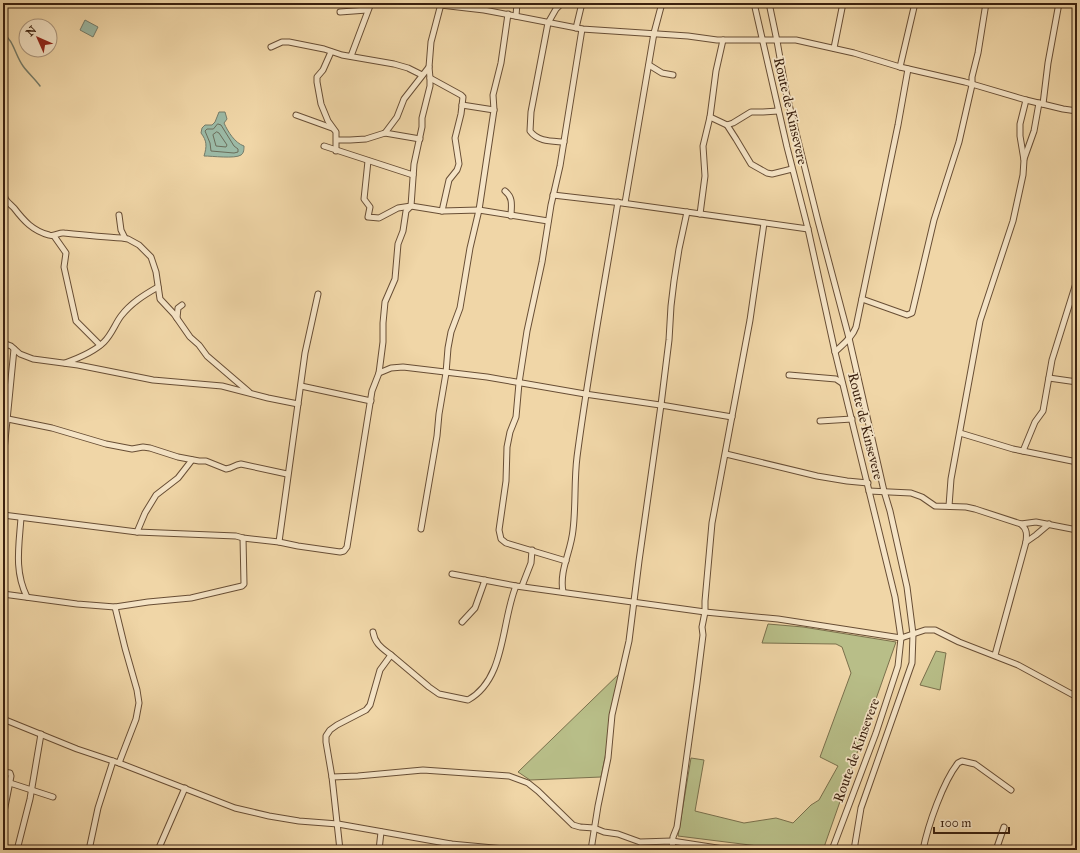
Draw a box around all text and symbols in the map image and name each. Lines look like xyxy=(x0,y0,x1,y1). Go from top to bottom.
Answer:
north arrow xyxy=(18,18,58,58)
text: N xyxy=(23,23,40,39)
street label: Route de Kinsevere xyxy=(770,56,811,167)
street label: Route de Kinsevere xyxy=(844,371,887,482)
street label: Route de Kinsevere xyxy=(830,696,883,805)
scale bar xyxy=(934,809,1009,835)
text: 100 m xyxy=(940,816,971,830)

